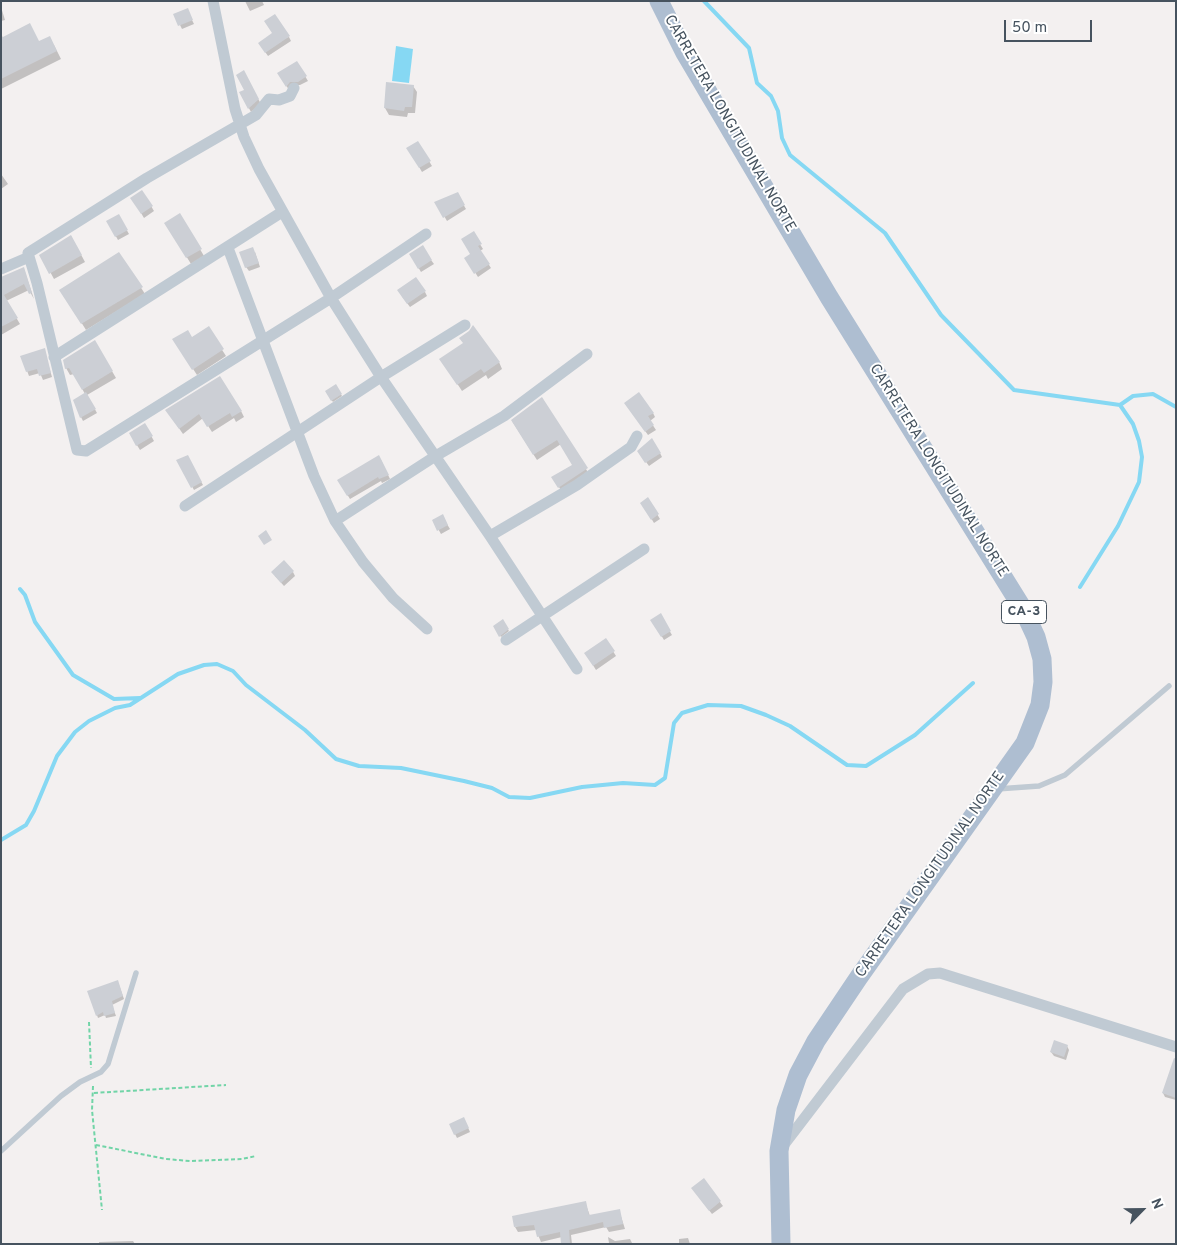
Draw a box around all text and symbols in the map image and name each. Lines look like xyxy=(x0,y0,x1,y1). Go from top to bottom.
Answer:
scale bar xyxy=(1007,10,1094,42)
street label: CARRETERA LONGITUDINAL NORTE xyxy=(659,12,799,236)
text: 50 m xyxy=(1012,19,1047,38)
street label: CARRETERA LONGITUDINAL NORTE xyxy=(865,361,1011,581)
road number: CA-3 xyxy=(1002,600,1046,624)
street label: CARRETERA LONGITUDINAL NORTE xyxy=(853,768,1009,982)
north arrow xyxy=(1117,1185,1167,1235)
text: N xyxy=(1146,1196,1166,1212)

